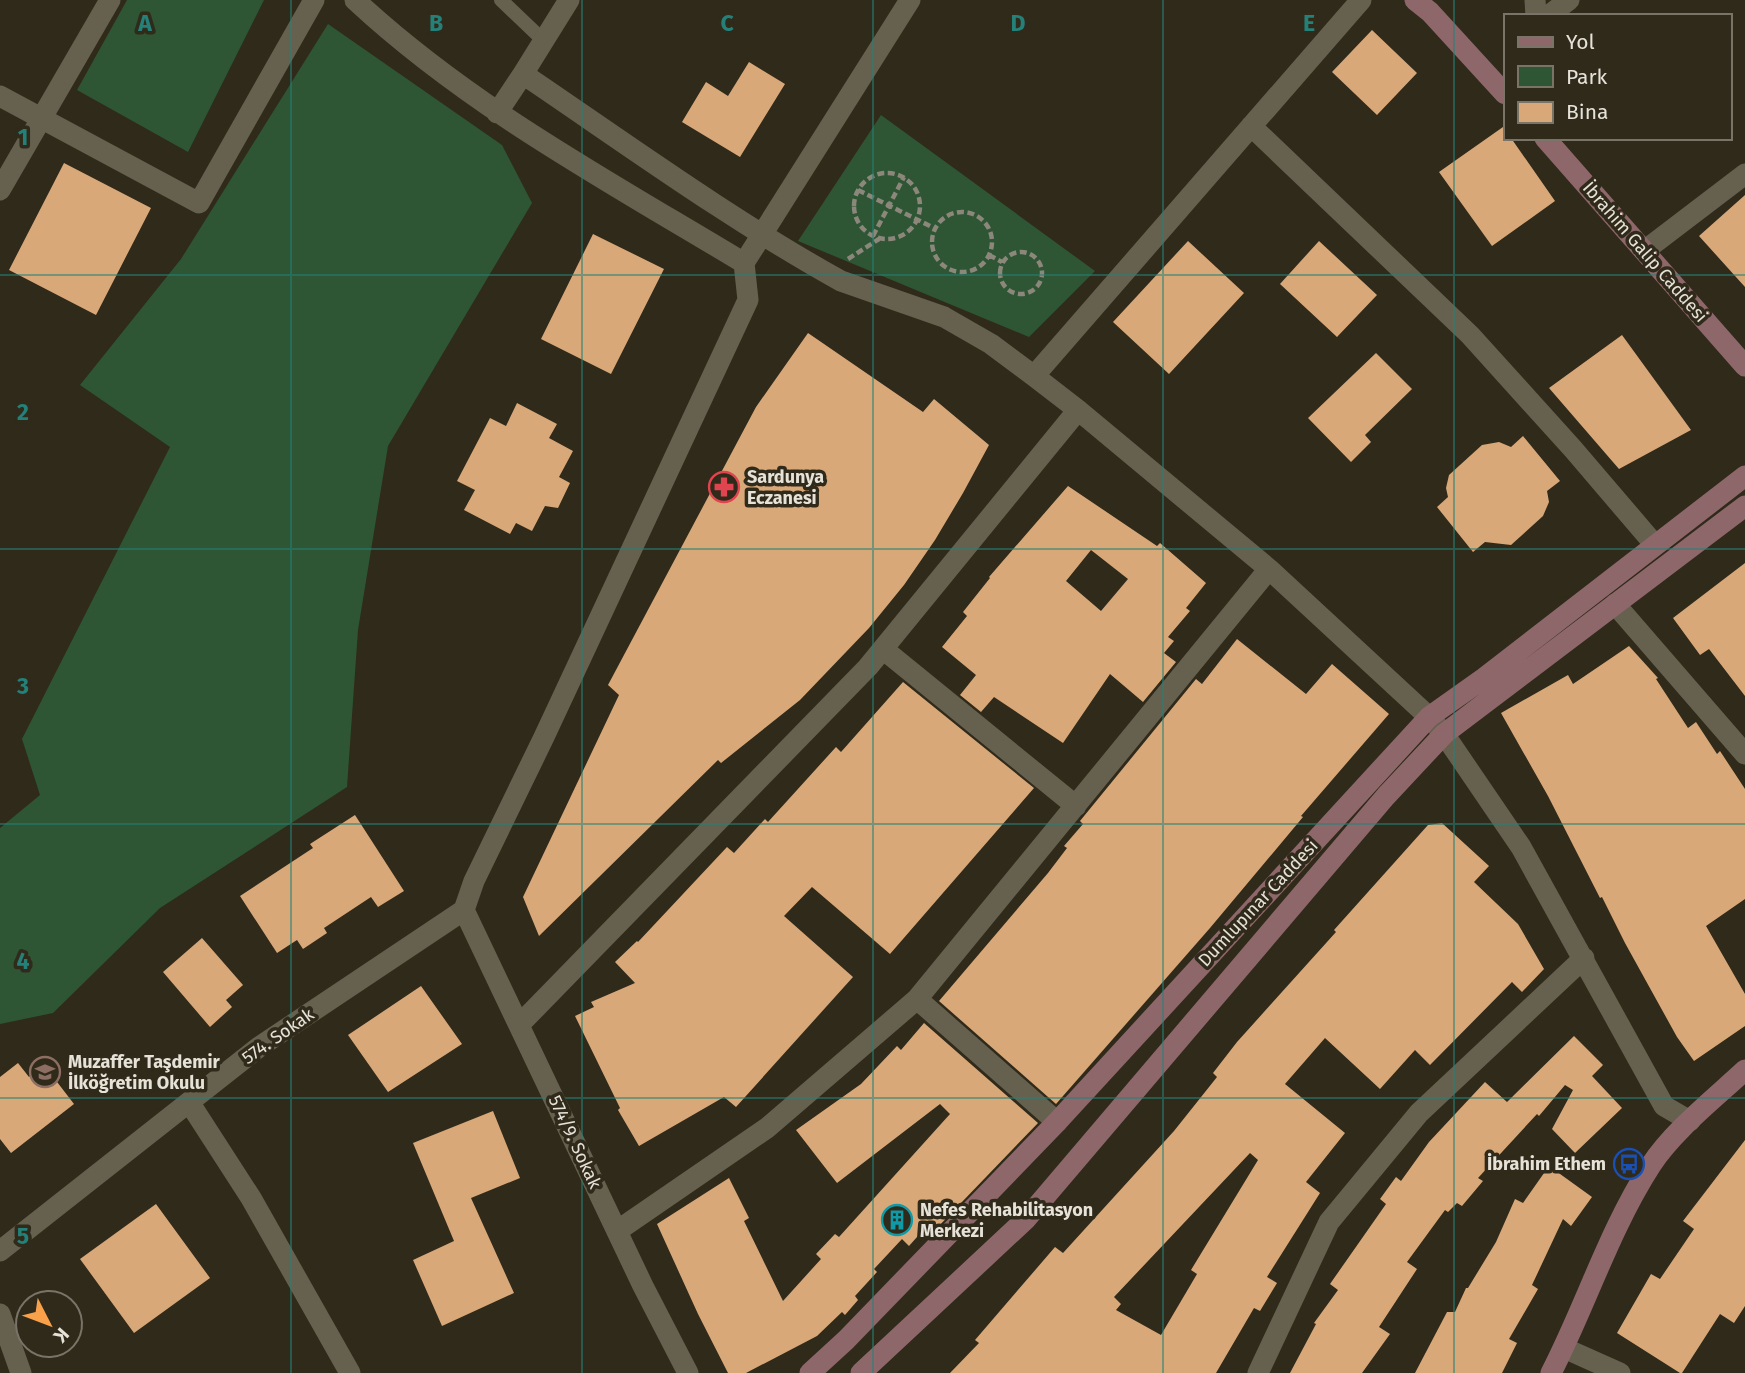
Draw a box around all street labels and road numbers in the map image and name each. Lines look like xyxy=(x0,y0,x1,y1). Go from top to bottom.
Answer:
street label: İbrahim Galip Caddesi xyxy=(1578,177,1712,327)
street label: Dumlupınar Caddesi xyxy=(1193,835,1323,971)
street label: 574. Sokak xyxy=(238,1003,319,1069)
street label: 574/9. Sokak xyxy=(544,1092,607,1193)

